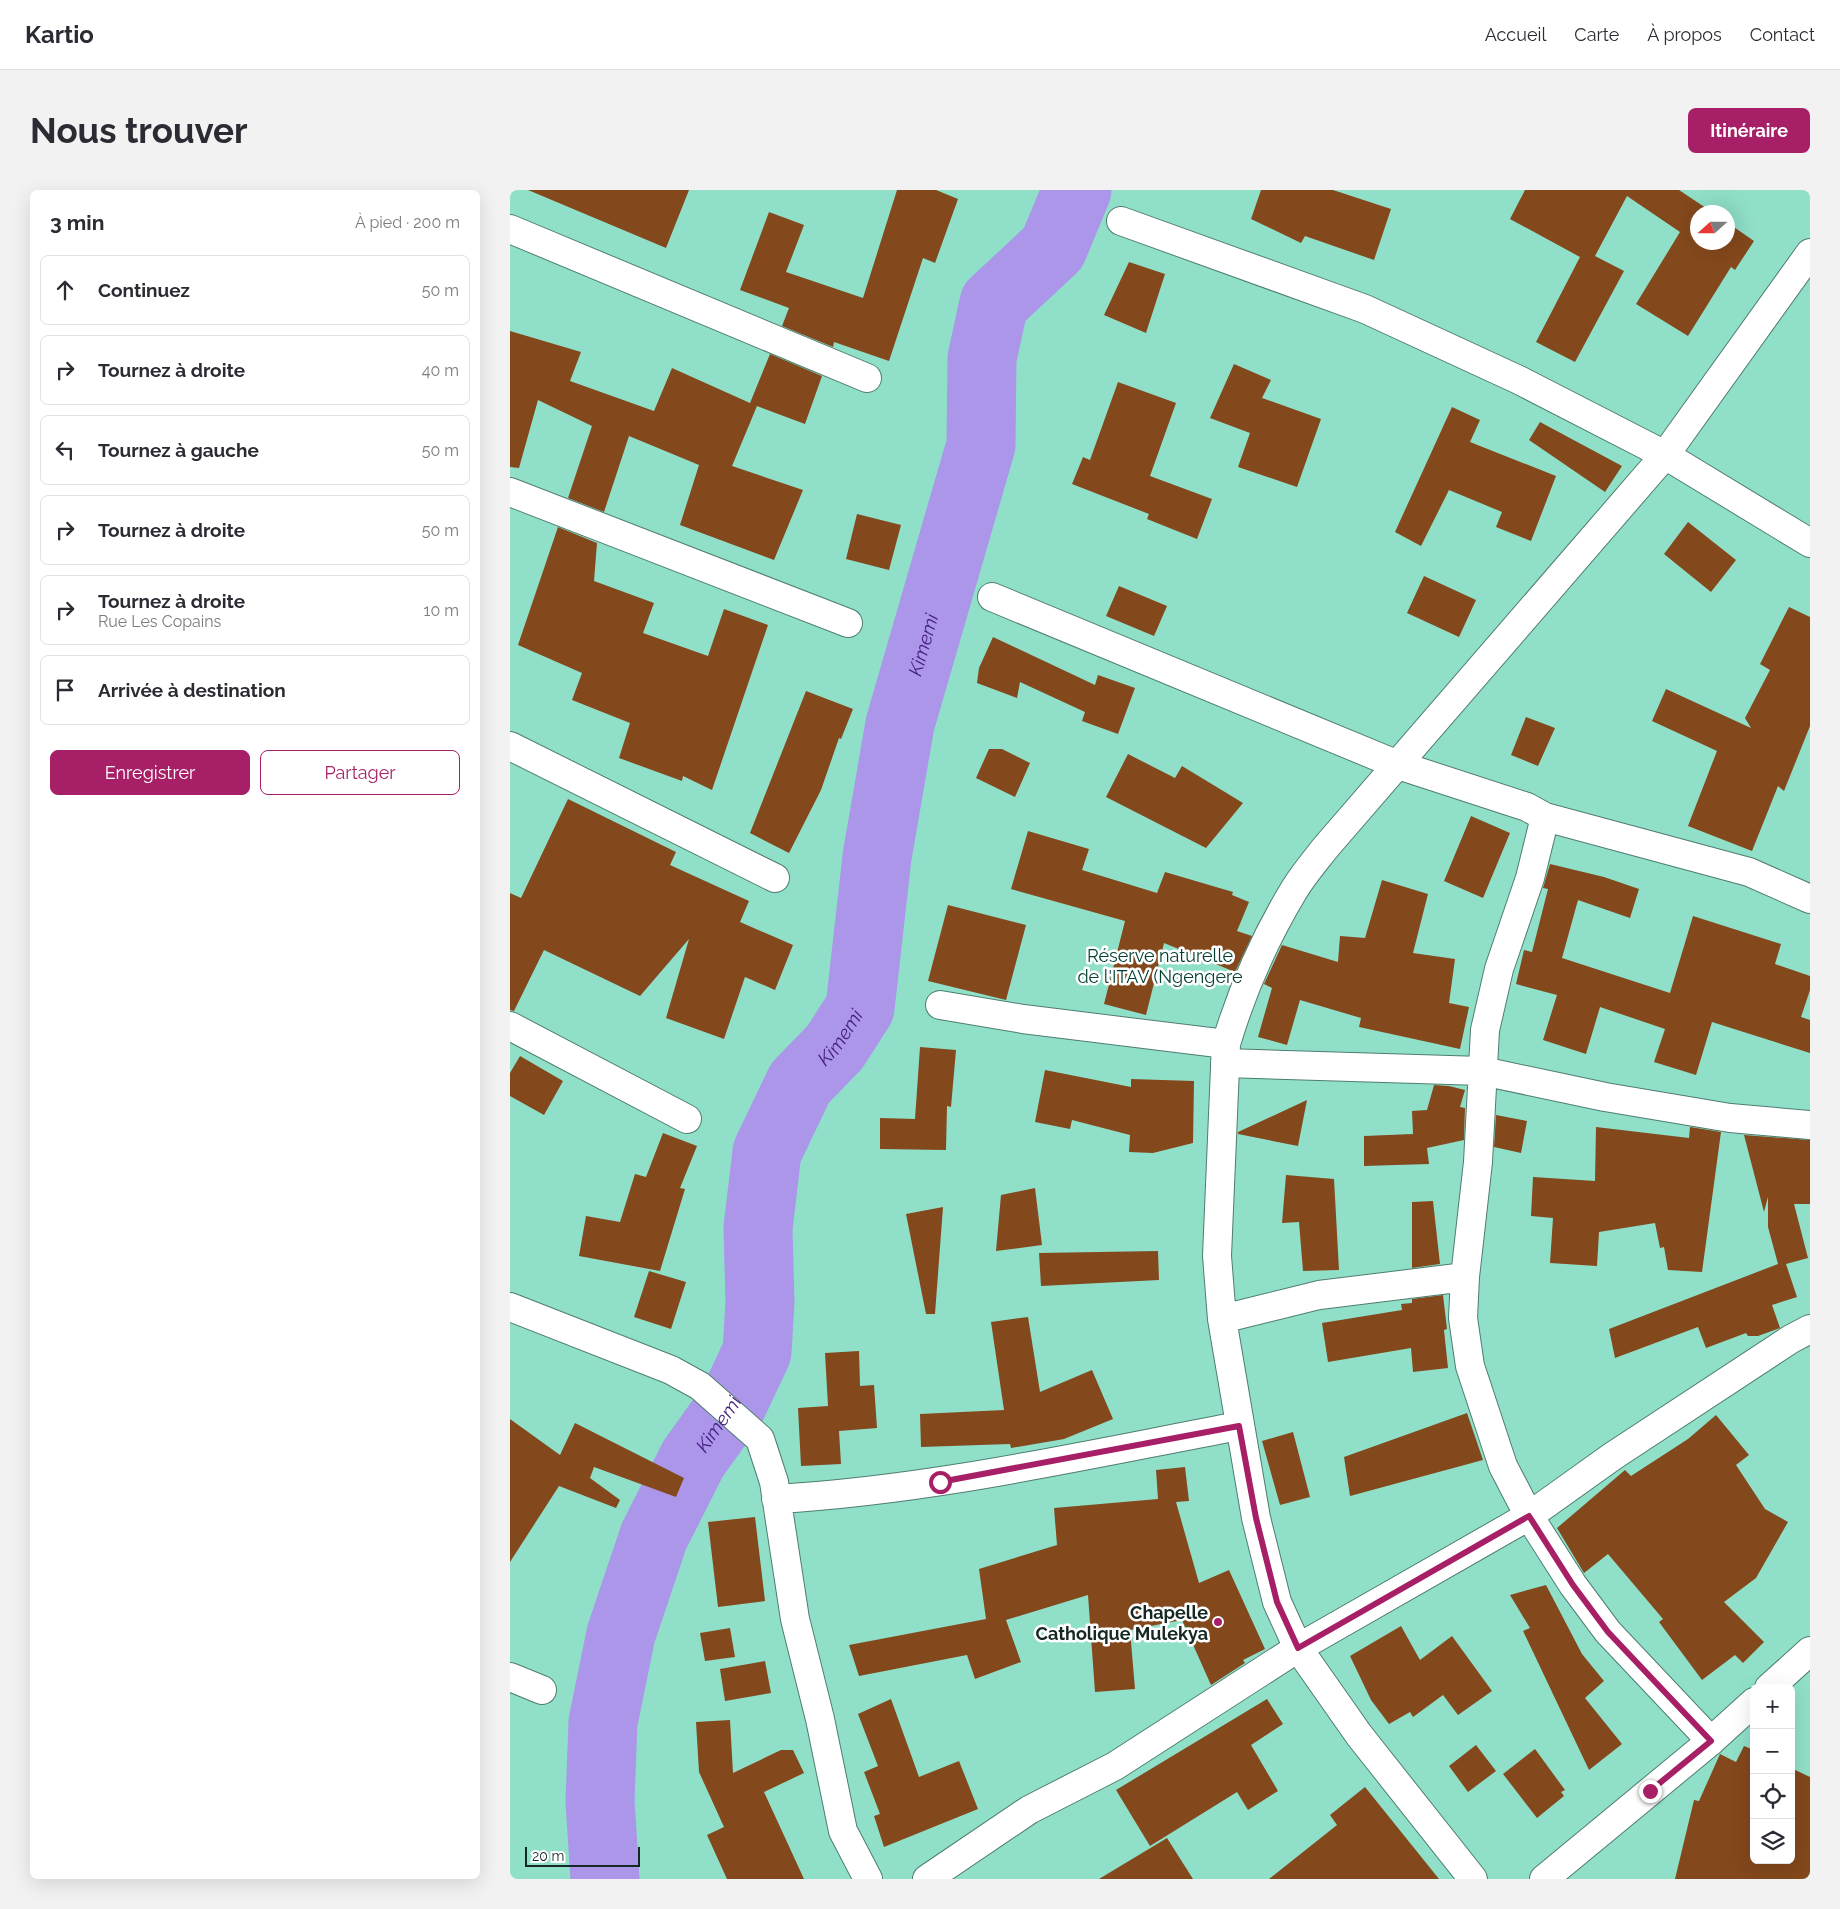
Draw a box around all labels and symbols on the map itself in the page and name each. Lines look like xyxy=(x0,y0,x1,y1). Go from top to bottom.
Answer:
north arrow xyxy=(1690,205,1735,250)
water label: Kimemi xyxy=(904,610,943,678)
park label: Réserve naturelle de l'ITAV (Ngengere xyxy=(1077,945,1243,987)
water label: Kimemi xyxy=(812,1005,868,1070)
water label: Kimemi xyxy=(691,1392,746,1456)
route start xyxy=(929,1471,952,1494)
place label: Chapelle Catholique Mulekya xyxy=(1036,1602,1208,1644)
marker: Chapelle Catholique Mulekya xyxy=(1212,1616,1224,1628)
route end xyxy=(1639,1780,1662,1803)
scale bar xyxy=(525,1844,640,1867)

